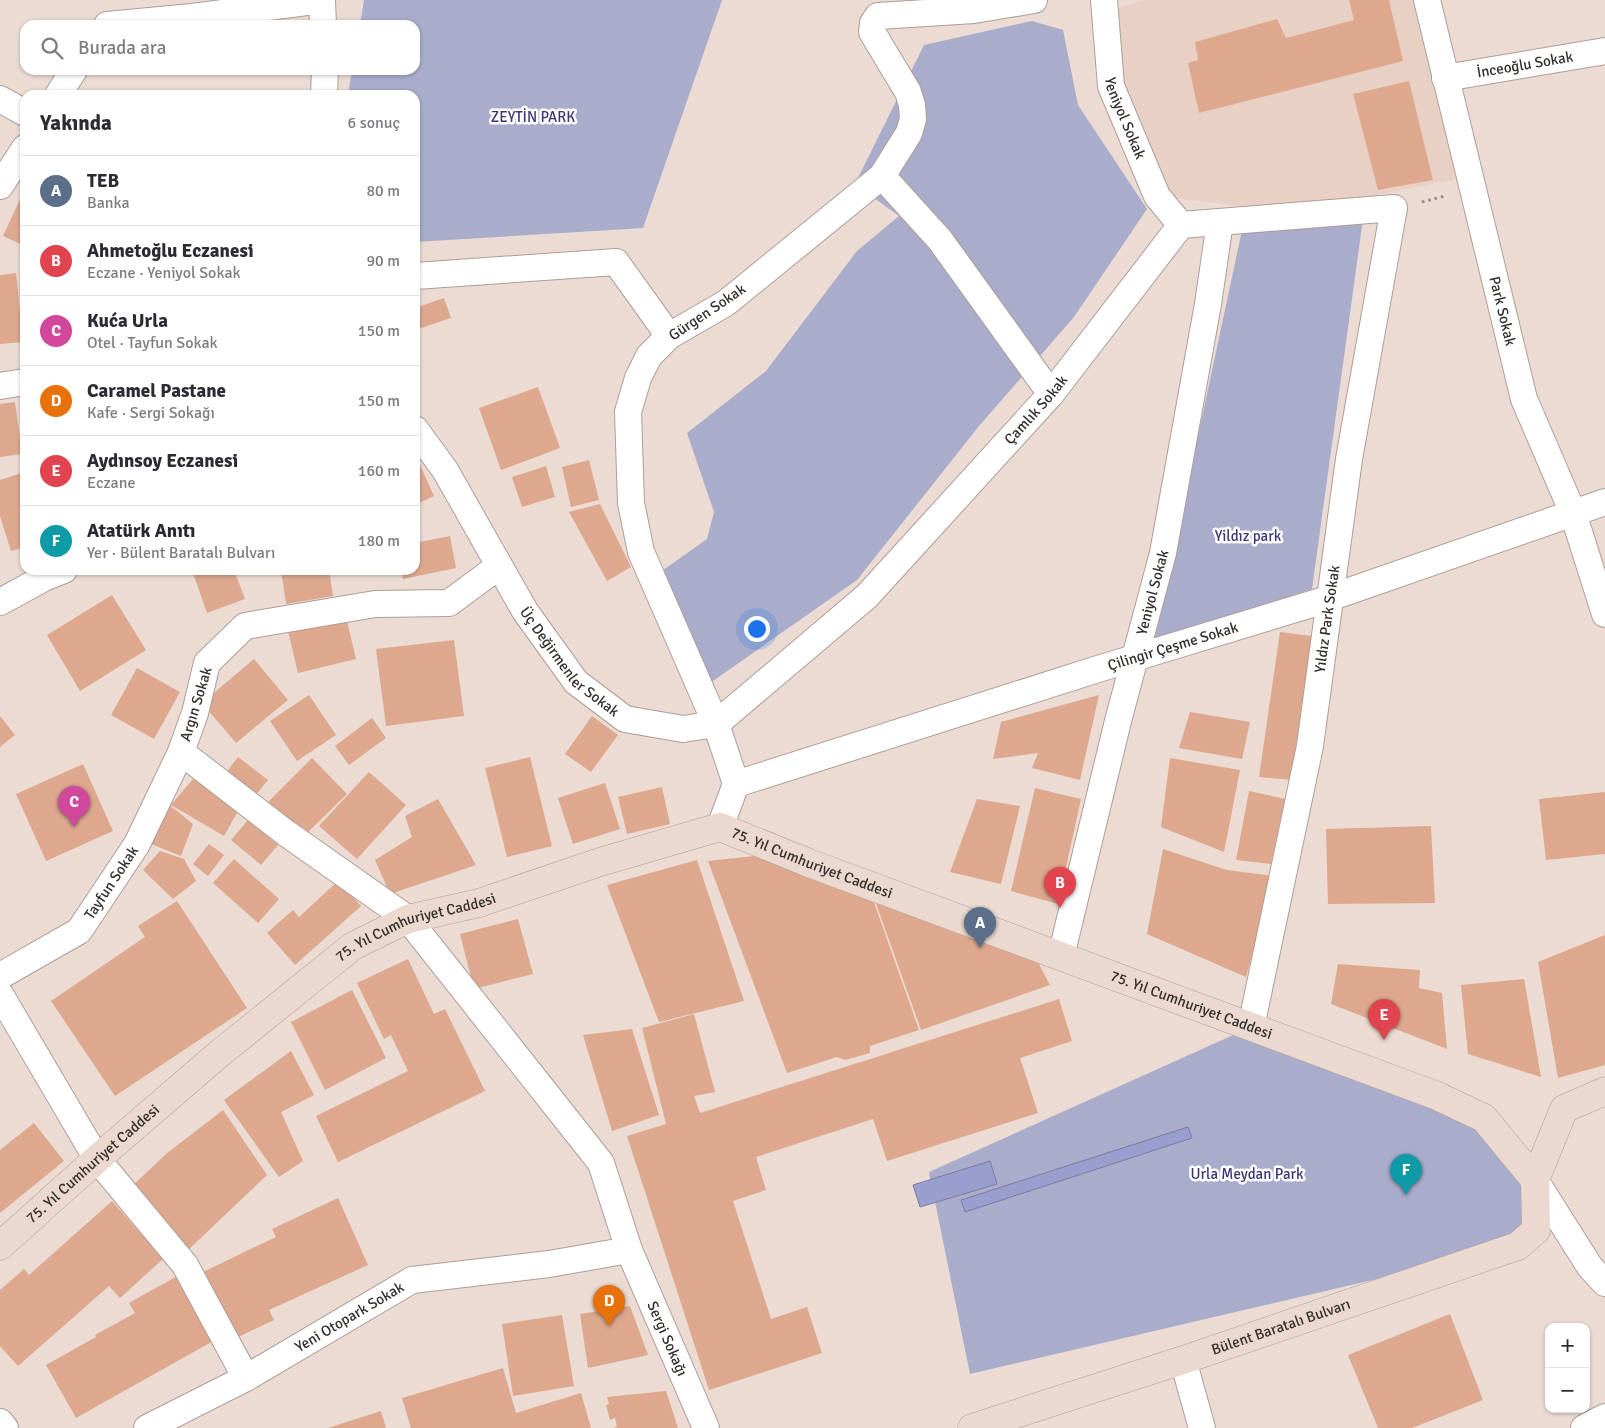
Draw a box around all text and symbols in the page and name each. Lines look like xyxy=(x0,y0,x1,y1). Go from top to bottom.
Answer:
search box xyxy=(20,20,420,75)
icon: search xyxy=(38,34,66,62)
text: Burada ara xyxy=(78,36,166,60)
street label: İnceoğlu Sokak xyxy=(1475,47,1575,82)
street label: Yeniyol Sokak xyxy=(1101,76,1150,162)
park label: ZEYTİN PARK xyxy=(491,108,575,126)
text: Yakında xyxy=(40,110,112,136)
text: 6 sonuç xyxy=(348,113,400,133)
text: TEB xyxy=(87,169,119,193)
text: A xyxy=(51,181,61,201)
text: 80 m xyxy=(366,181,400,201)
text: Banka xyxy=(87,193,130,213)
text: Ahmetoğlu Eczanesi xyxy=(87,239,254,263)
text: B xyxy=(51,251,61,271)
text: 90 m xyxy=(366,251,400,271)
text: Eczane · Yeniyol Sokak xyxy=(87,263,241,283)
street label: Park Sokak xyxy=(1485,274,1520,348)
street label: Gürgen Sokak xyxy=(665,279,749,344)
text: Kuća Urla xyxy=(87,309,168,333)
text: C xyxy=(51,321,61,341)
text: 150 m xyxy=(358,321,400,341)
text: Otel · Tayfun Sokak xyxy=(87,333,218,353)
street label: Çamlık Sokak xyxy=(1000,371,1072,448)
text: Caramel Pastane xyxy=(87,379,226,403)
text: D xyxy=(51,391,61,411)
text: 150 m xyxy=(358,391,400,411)
text: Kafe · Sergi Sokağı xyxy=(87,403,215,423)
text: Aydınsoy Eczanesi xyxy=(87,449,238,473)
text: E xyxy=(51,461,61,481)
text: 160 m xyxy=(358,461,400,481)
text: Eczane xyxy=(87,473,135,493)
text: Atatürk Anıtı xyxy=(87,519,196,543)
park label: Yildız park xyxy=(1215,527,1282,545)
text: F xyxy=(52,531,60,551)
text: 180 m xyxy=(358,531,400,551)
text: Yer · Bülent Baratalı Bulvarı xyxy=(87,543,275,563)
street label: Yeniyol Sokak xyxy=(1132,547,1173,637)
street label: Yıldız Park Sokak xyxy=(1311,564,1344,674)
street label: Üç Değirmenler Sokak xyxy=(516,603,623,721)
your location xyxy=(744,616,770,642)
street label: Çilingir Çeşme Sokak xyxy=(1105,618,1241,675)
street label: Argın Sokak xyxy=(176,664,216,743)
pin: C xyxy=(58,786,90,827)
street label: 75. Yıl Cumhuriyet Caddesi xyxy=(729,824,895,902)
street label: Tayfun Sokak xyxy=(80,842,142,923)
pin: B xyxy=(1044,867,1076,908)
street label: 75. Yıl Cumhuriyet Caddesi xyxy=(332,889,498,966)
pin: A xyxy=(964,907,996,948)
street label: 75. Yıl Cumhuriyet Caddesi xyxy=(1108,967,1275,1043)
pin: E xyxy=(1368,999,1400,1040)
street label: 75. Yıl Cumhuriyet Caddesi xyxy=(23,1100,163,1227)
pin: F xyxy=(1390,1154,1422,1195)
park label: Urla Meydan Park xyxy=(1190,1165,1304,1183)
street label: Yeni Otopark Sokak xyxy=(292,1278,408,1356)
pin: D xyxy=(593,1285,625,1326)
street label: Bülent Baratalı Bulvarı xyxy=(1209,1295,1353,1359)
street label: Sergi Sokağı xyxy=(643,1299,691,1379)
map controls xyxy=(1545,1323,1590,1413)
button: + xyxy=(1545,1323,1590,1368)
button: − xyxy=(1545,1368,1590,1413)

